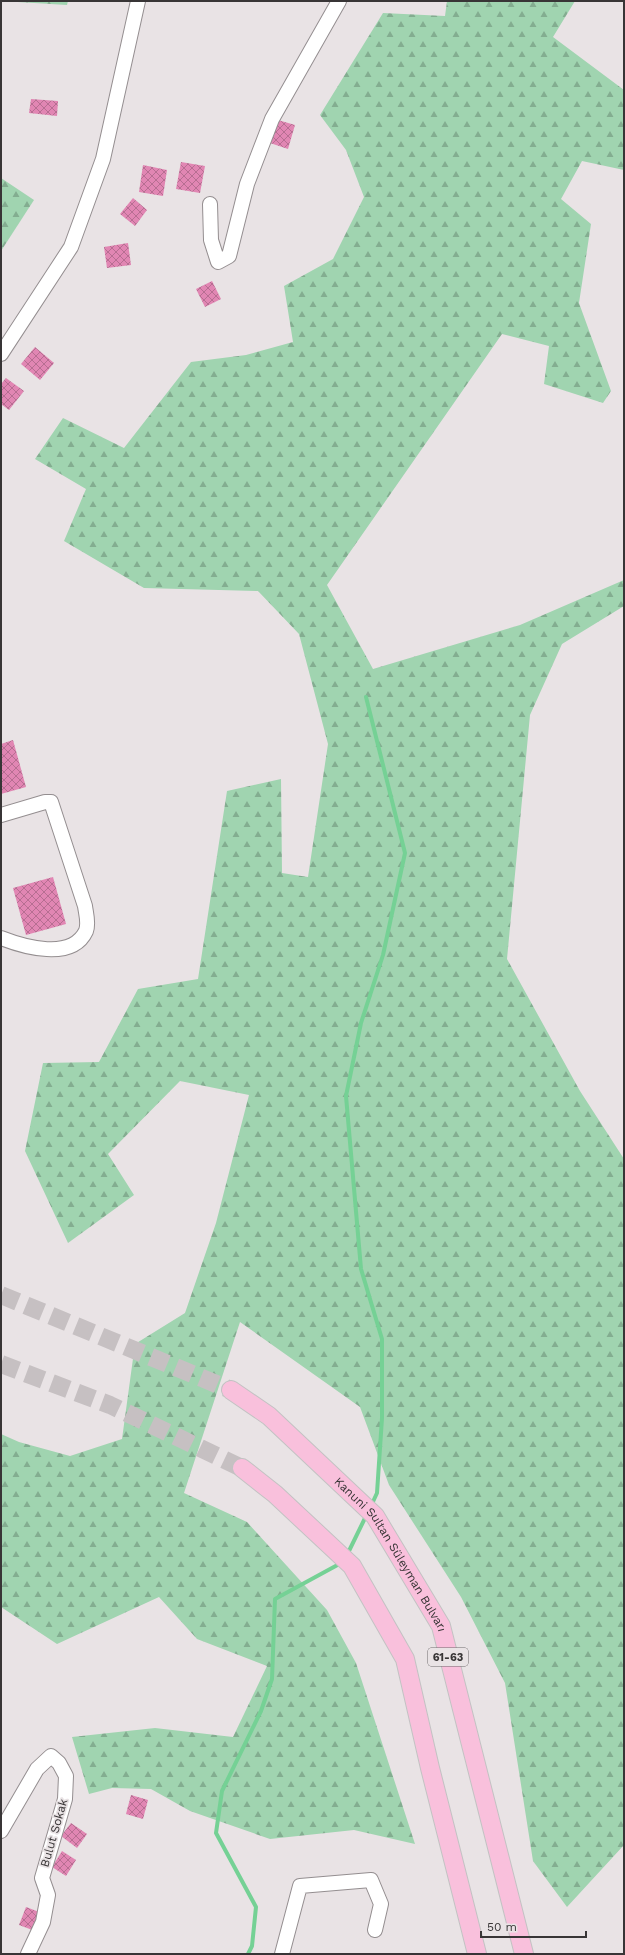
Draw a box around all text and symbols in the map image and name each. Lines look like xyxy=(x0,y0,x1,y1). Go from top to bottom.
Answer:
street label: Kanuni Sultan Süleyman Bulvarı xyxy=(331,1474,449,1633)
road number: 61-63 xyxy=(428,1648,468,1666)
street label: Bulut Sokak xyxy=(38,1797,71,1869)
scale bar xyxy=(481,1913,586,1939)
text: 50 m xyxy=(487,1920,517,1934)

